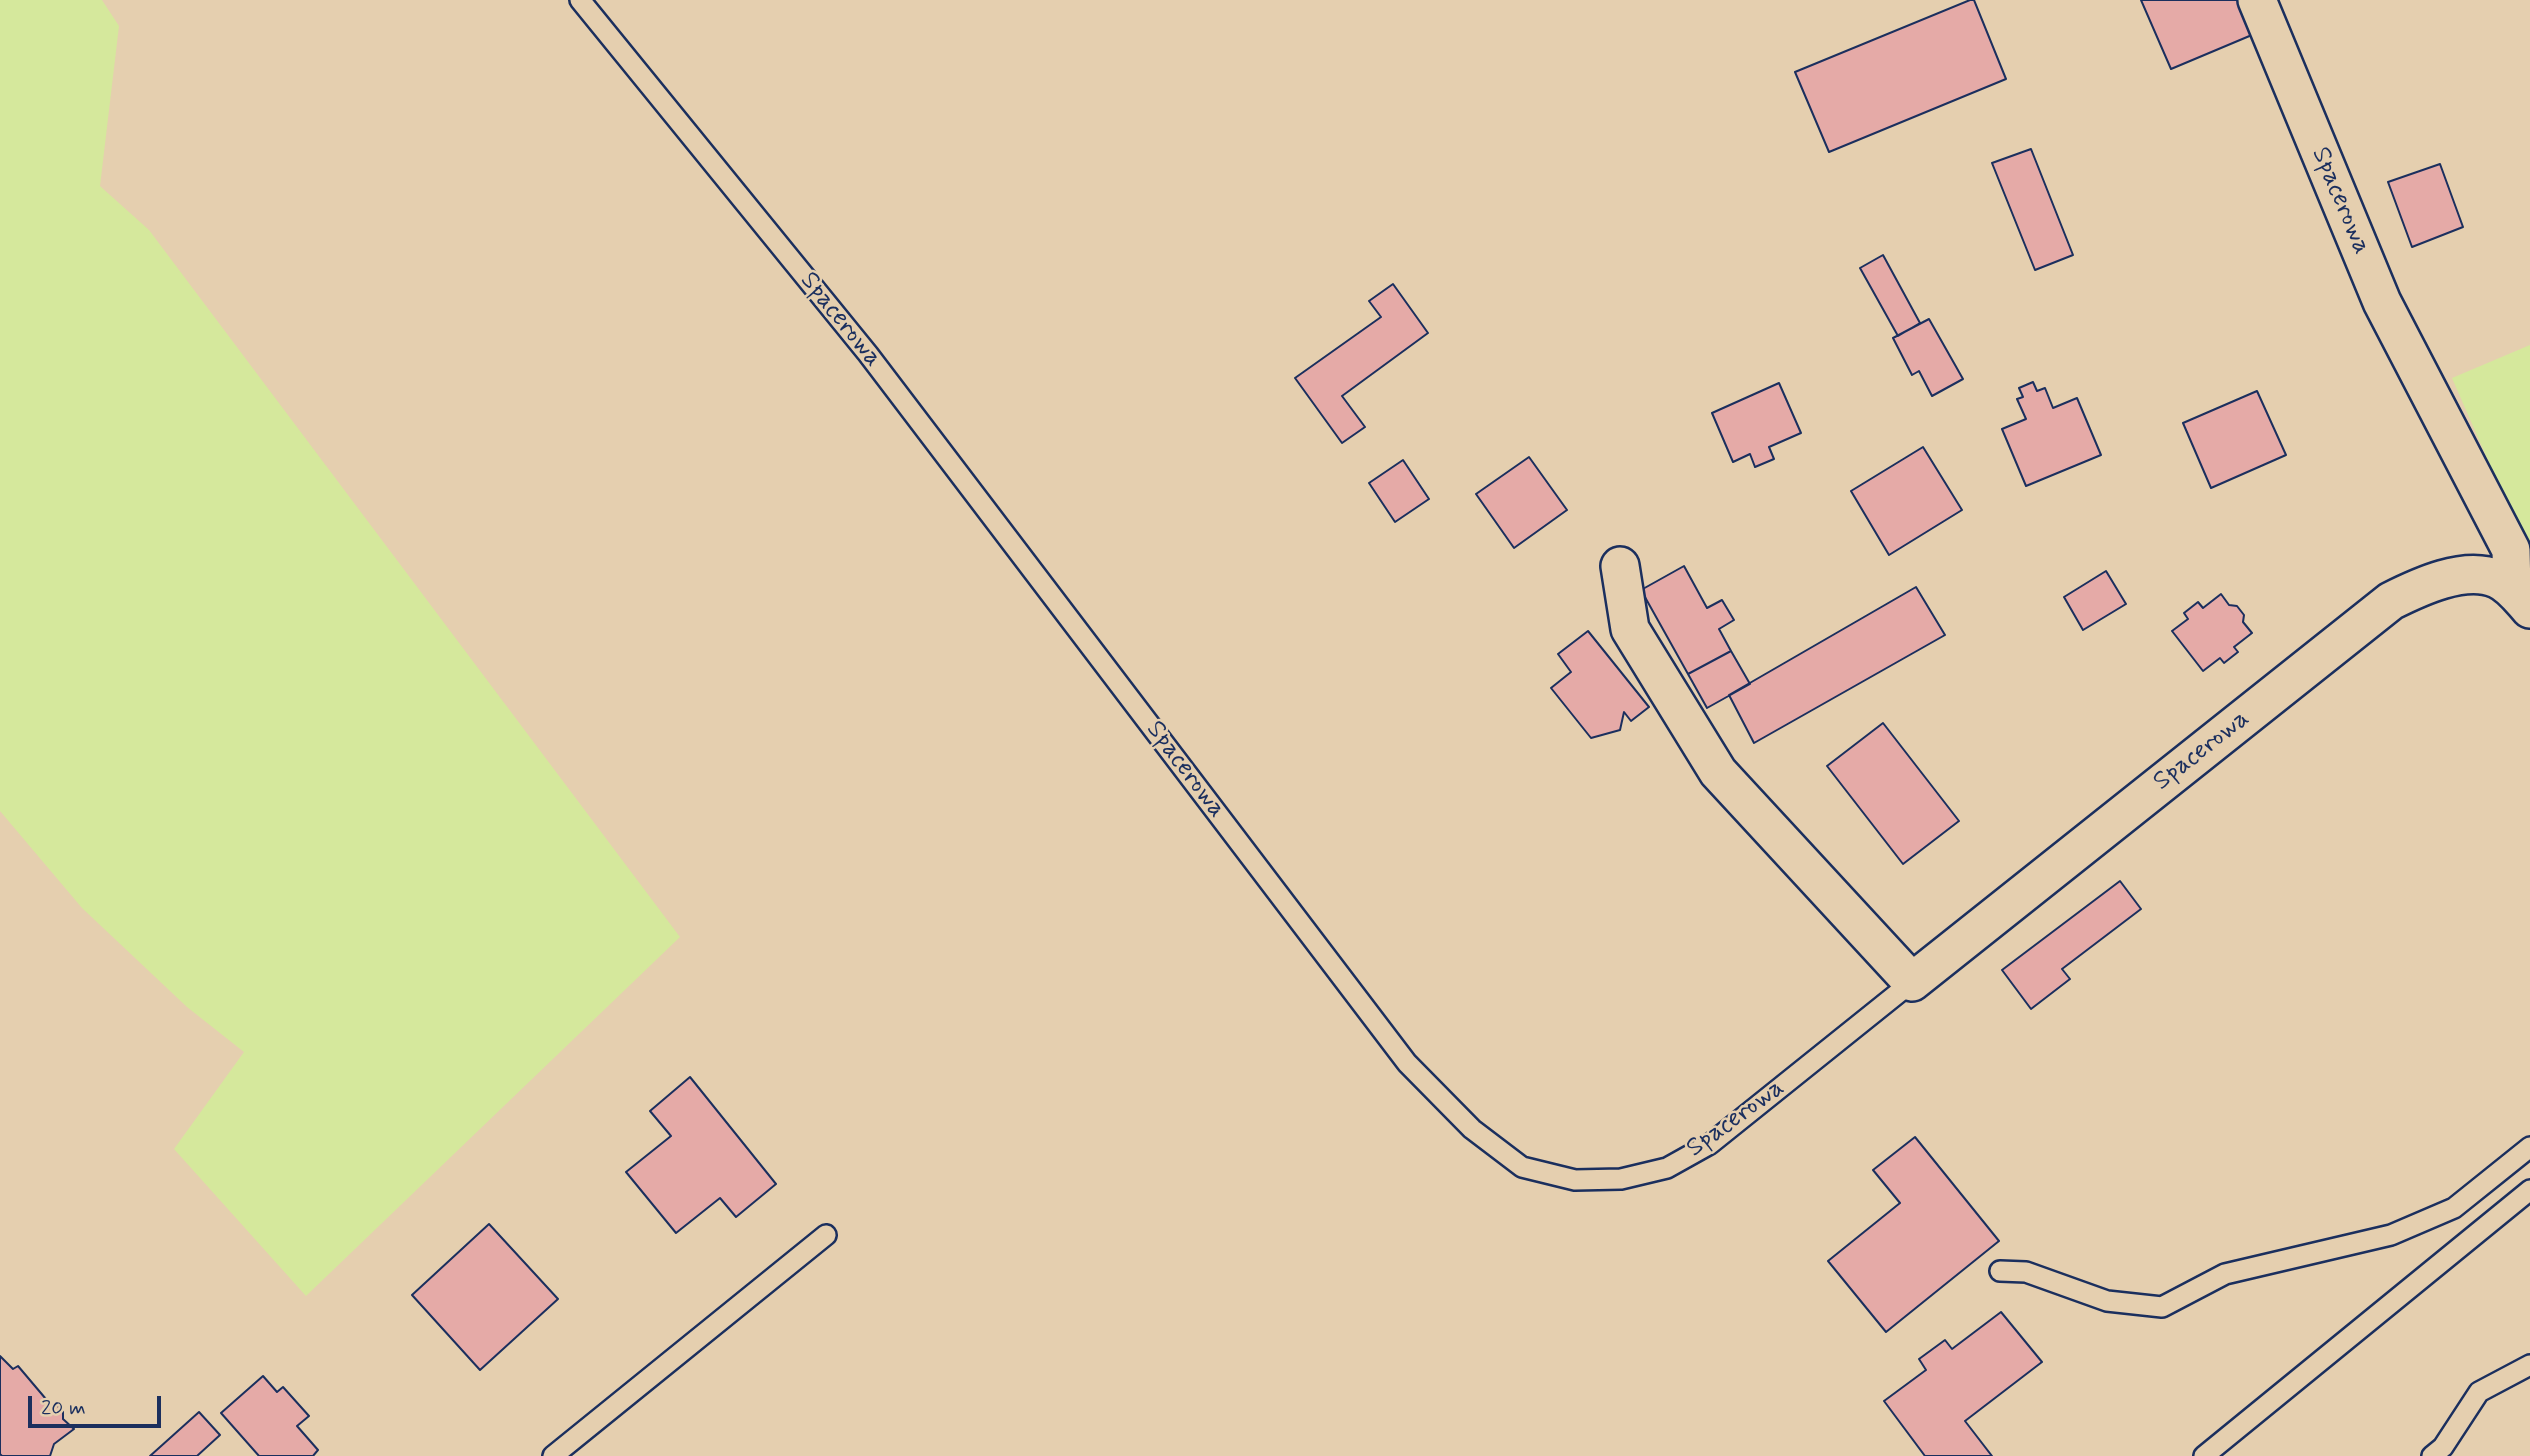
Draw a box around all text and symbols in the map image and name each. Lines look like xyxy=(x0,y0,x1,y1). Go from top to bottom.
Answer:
street label: Spacerowa xyxy=(2304,143,2376,259)
street label: Spacerowa xyxy=(792,266,888,374)
street label: Spacerowa xyxy=(2148,704,2256,798)
street label: Spacerowa xyxy=(1138,715,1232,825)
street label: Spacerowa xyxy=(1681,1073,1791,1165)
scale bar xyxy=(32,1382,164,1426)
text: 20 m xyxy=(41,1394,86,1422)

